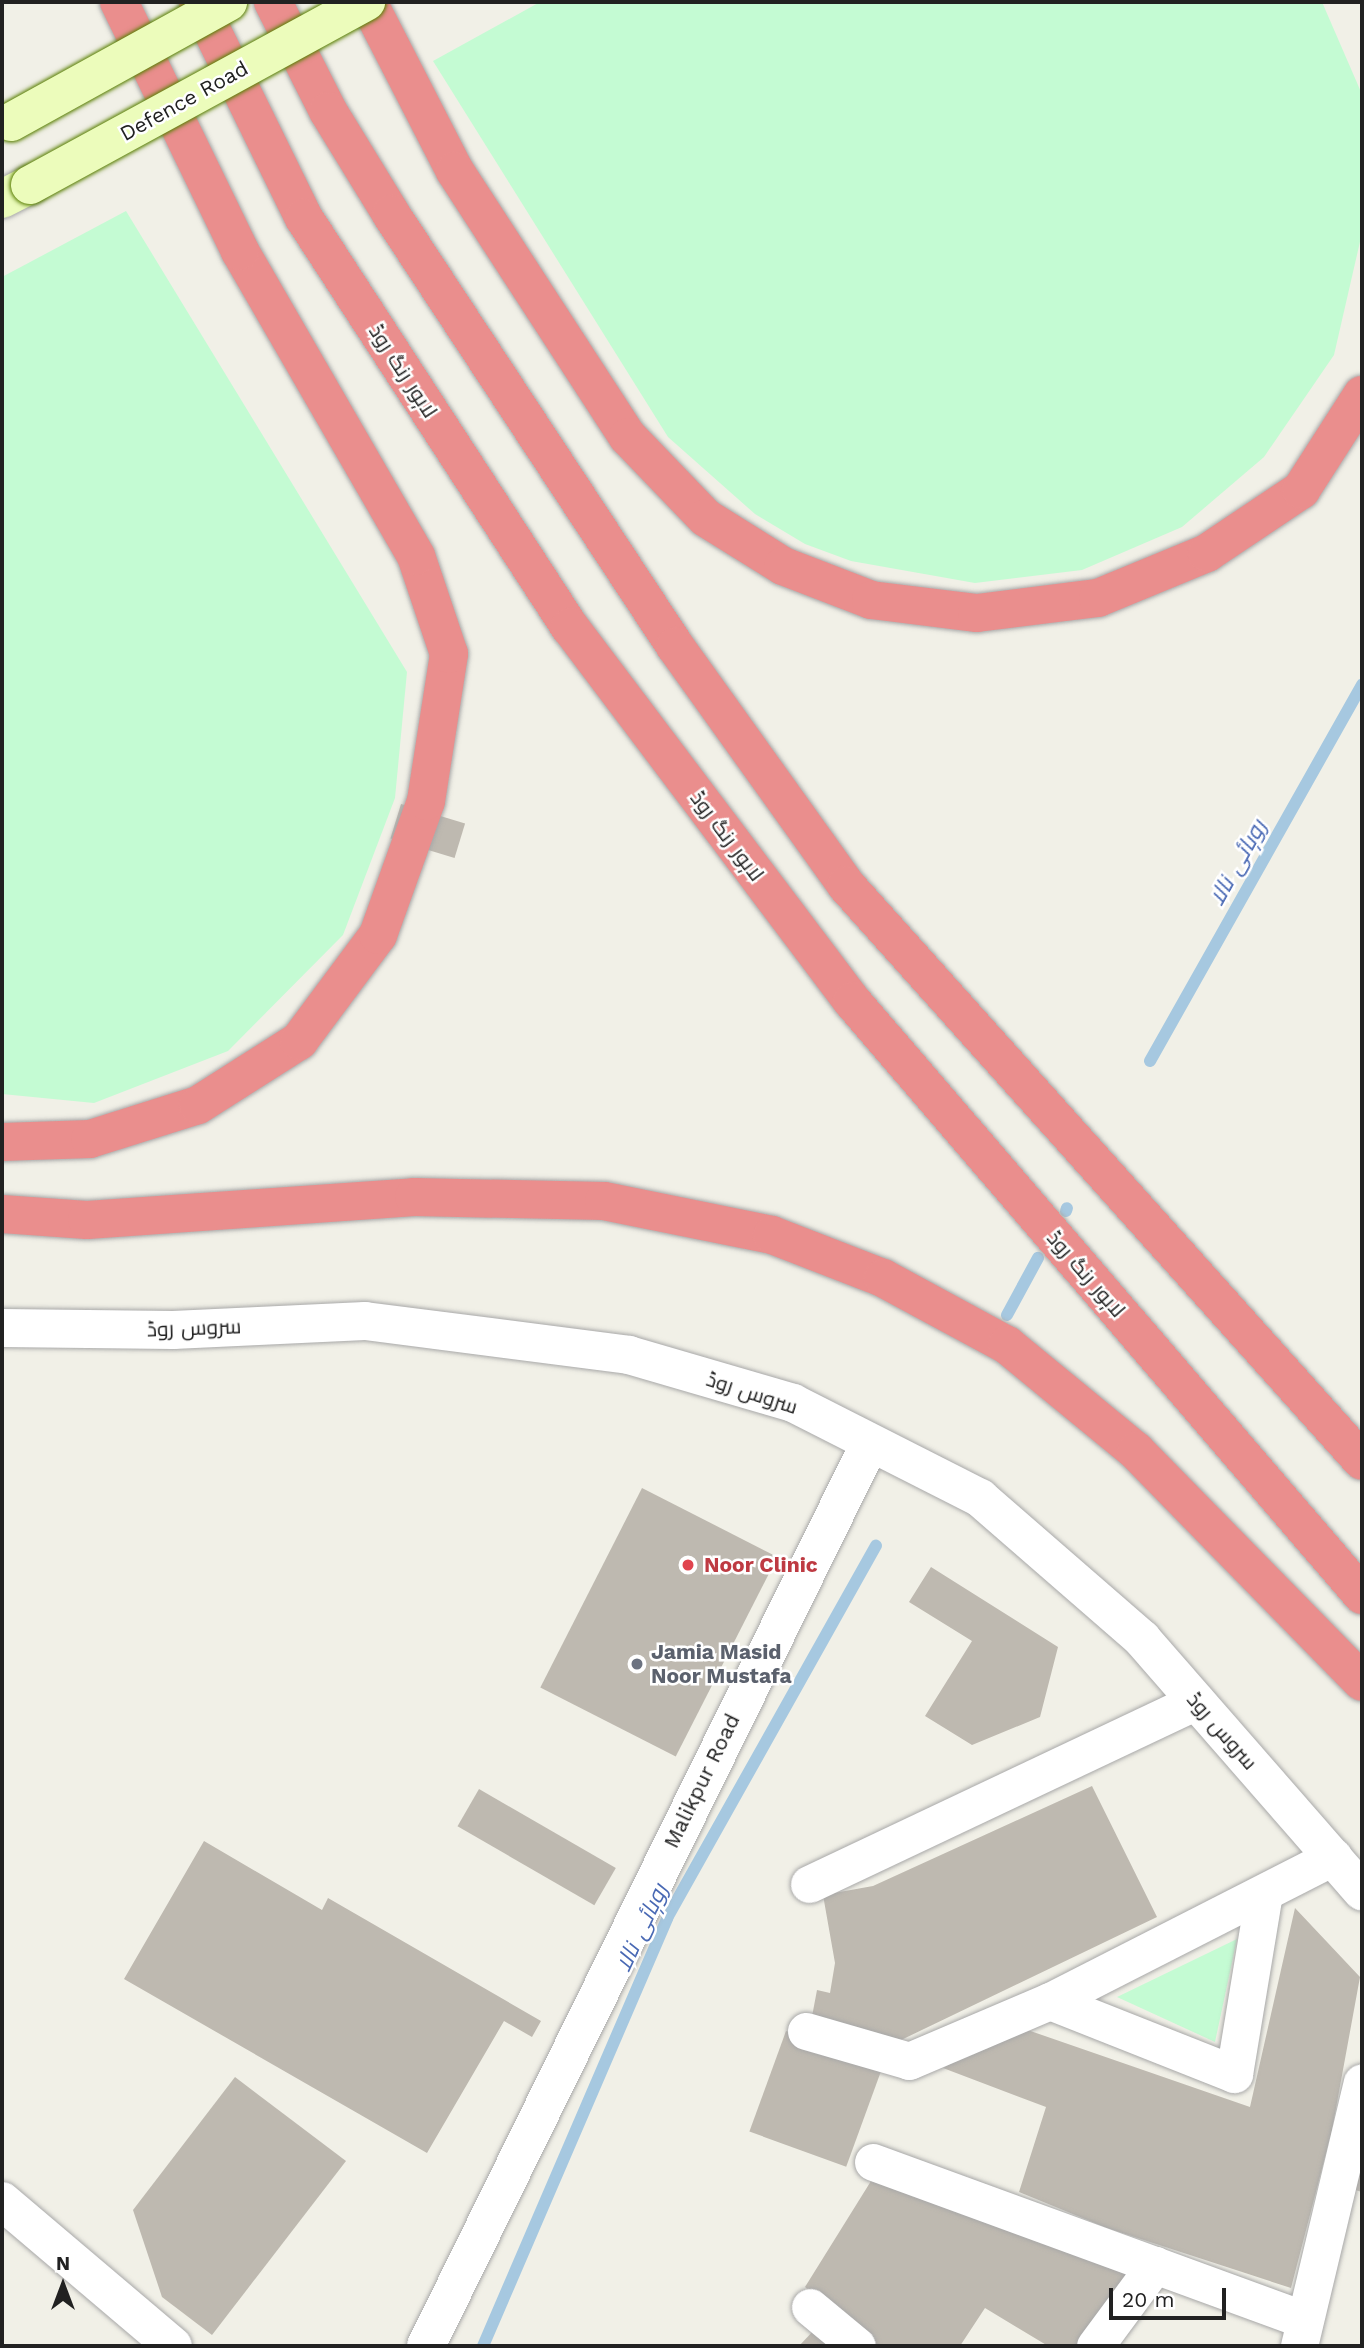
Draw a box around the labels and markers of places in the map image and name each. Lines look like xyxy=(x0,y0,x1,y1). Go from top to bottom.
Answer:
place label: Noor Clinic xyxy=(704,1552,818,1578)
marker: Noor Clinic xyxy=(678,1555,698,1575)
place label: Jamia Masid Noor Mustafa xyxy=(651,1639,792,1689)
marker: Jamia Masid Noor Mustafa xyxy=(629,1656,645,1672)

